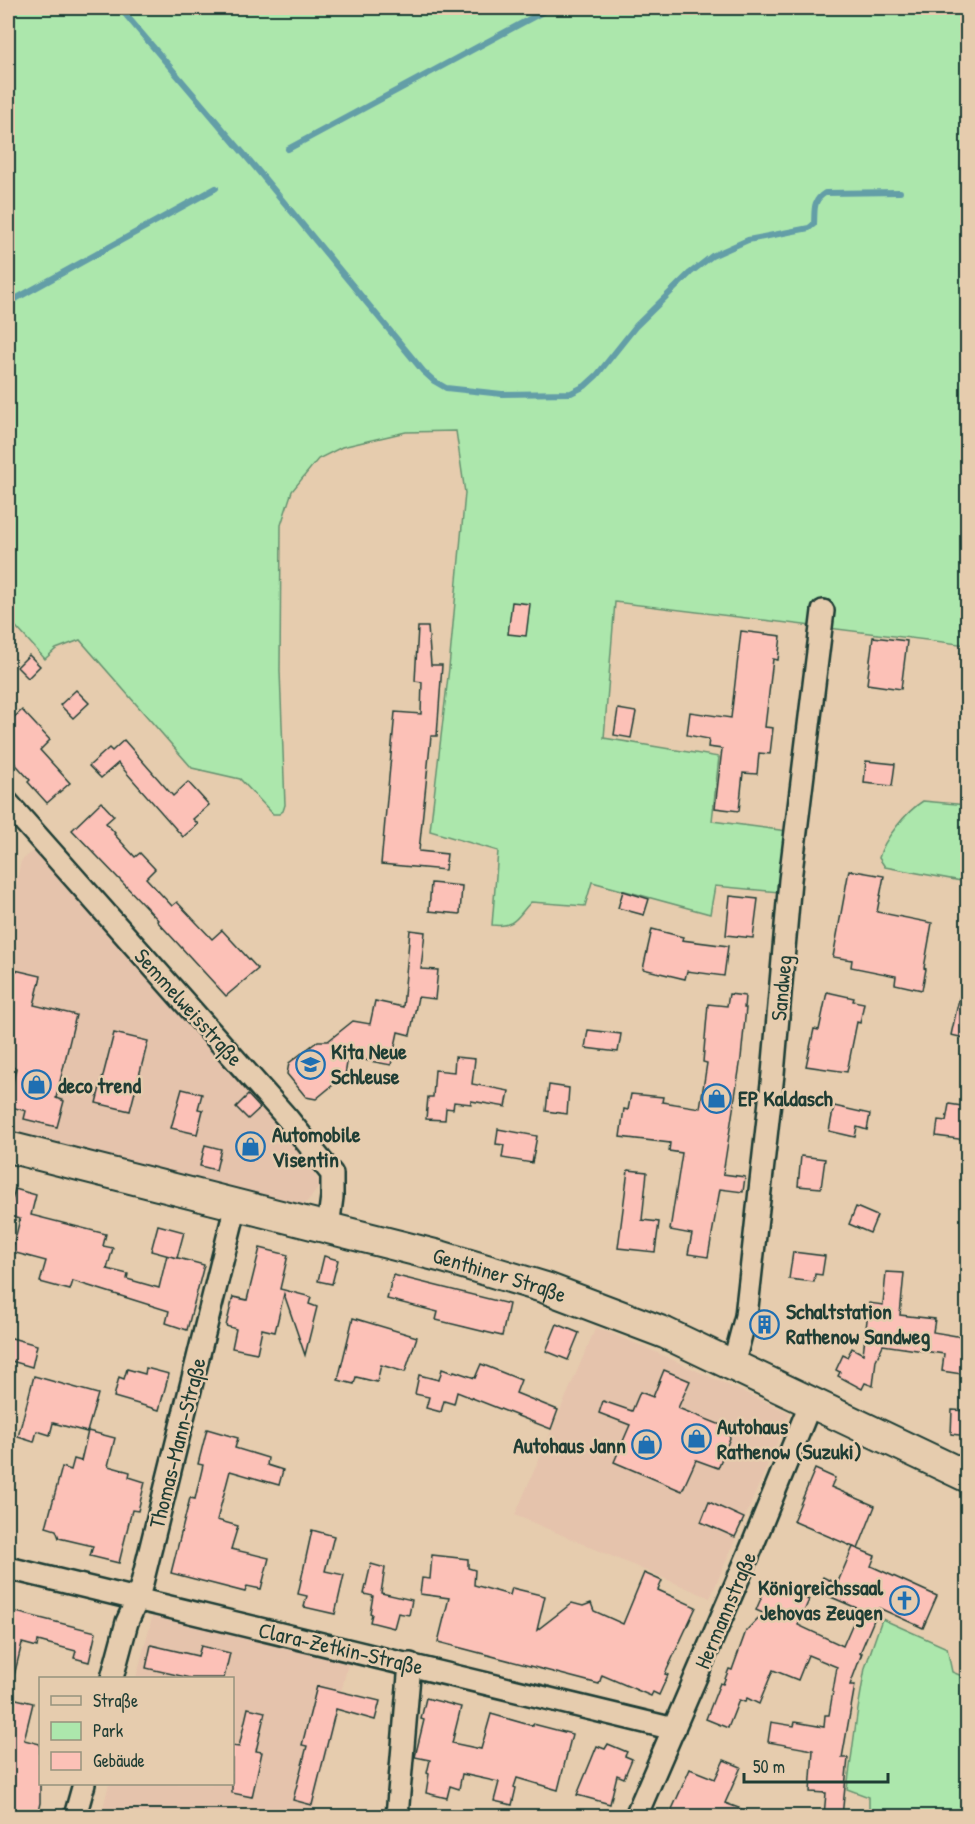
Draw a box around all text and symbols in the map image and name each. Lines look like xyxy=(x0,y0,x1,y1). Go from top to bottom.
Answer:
street label: Semmelweisstraße xyxy=(128,942,250,1073)
street label: Sandweg xyxy=(763,954,799,1022)
place label: Kita Neue Schleuse xyxy=(331,1036,407,1091)
school or university icon: Kita Neue Schleuse xyxy=(294,1048,326,1080)
shop icon: deco trend xyxy=(21,1069,53,1101)
place label: deco trend xyxy=(58,1070,142,1100)
shop icon: EP Kaldasch xyxy=(701,1082,733,1114)
place label: EP Kaldasch xyxy=(738,1083,834,1113)
place label: Automobile Visentin xyxy=(272,1119,361,1174)
shop icon: Automobile Visentin xyxy=(235,1131,267,1163)
street label: Genthiner Straße xyxy=(430,1240,571,1310)
place label: Schaltstation Rathenow Sandweg xyxy=(786,1296,930,1352)
building icon: Schaltstation Rathenow Sandweg xyxy=(749,1308,781,1340)
street label: Thomas-Mann-Straße xyxy=(141,1354,213,1532)
place label: Autohaus Rathenow (Suzuki) xyxy=(717,1411,862,1466)
shop icon: Autohaus Rathenow (Suzuki) xyxy=(680,1423,712,1455)
shop icon: Autohaus Jann xyxy=(631,1429,663,1461)
place label: Autohaus Jann xyxy=(513,1430,626,1460)
street label: Hermannstraße xyxy=(687,1547,763,1673)
place label: Königreichssaal Jehovas Zeugen xyxy=(758,1572,884,1628)
church icon: Königreichssaal Jehovas Zeugen xyxy=(888,1584,920,1616)
street label: Clara-Zetkin-Straße xyxy=(256,1614,426,1682)
legend xyxy=(39,1677,234,1785)
text: Straße xyxy=(93,1688,138,1713)
text: Park xyxy=(93,1718,124,1743)
scale bar xyxy=(744,1746,888,1784)
text: Gebäude xyxy=(93,1748,145,1773)
text: 50 m xyxy=(753,1754,785,1779)

